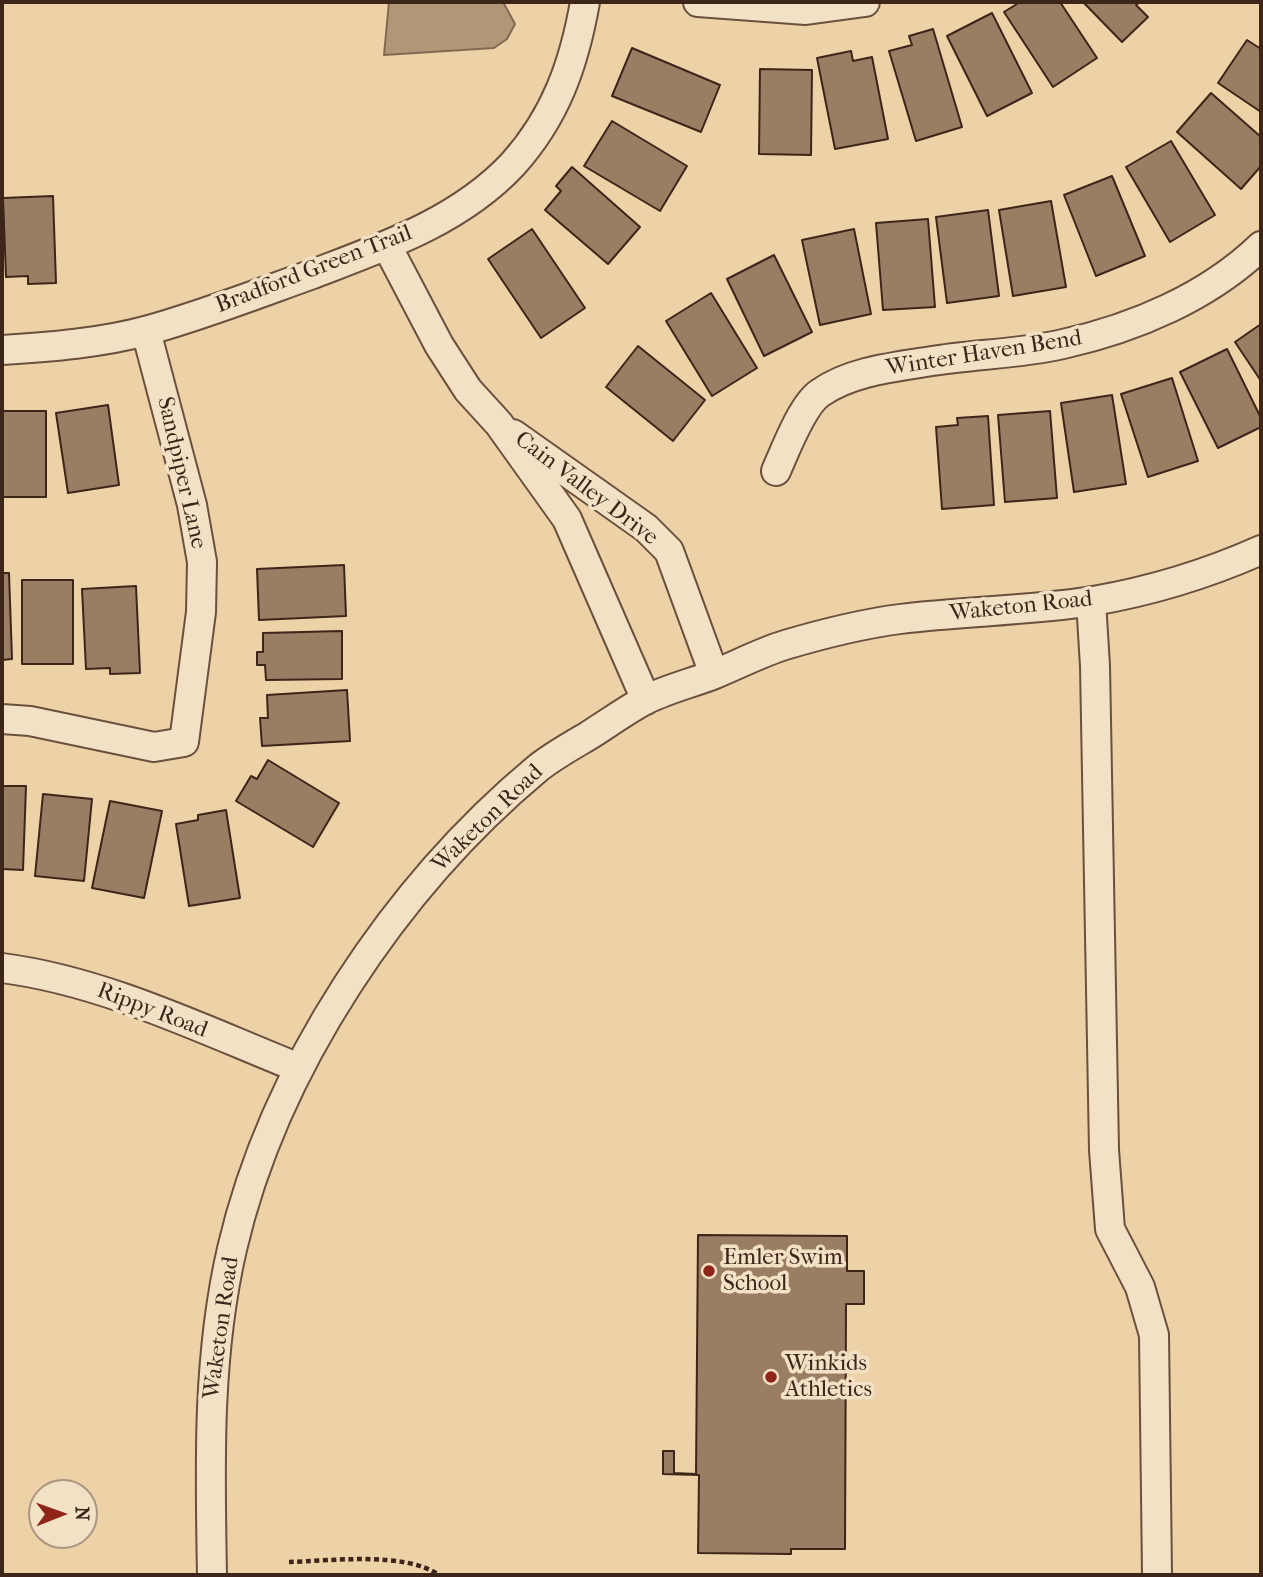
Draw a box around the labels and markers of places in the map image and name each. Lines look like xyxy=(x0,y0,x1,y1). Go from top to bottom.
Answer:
place label: Emler Swim School xyxy=(723,1244,843,1298)
marker: Emler Swim School xyxy=(701,1263,717,1279)
place label: Winkids Athletics xyxy=(785,1350,872,1404)
marker: Winkids Athletics xyxy=(763,1369,779,1385)

